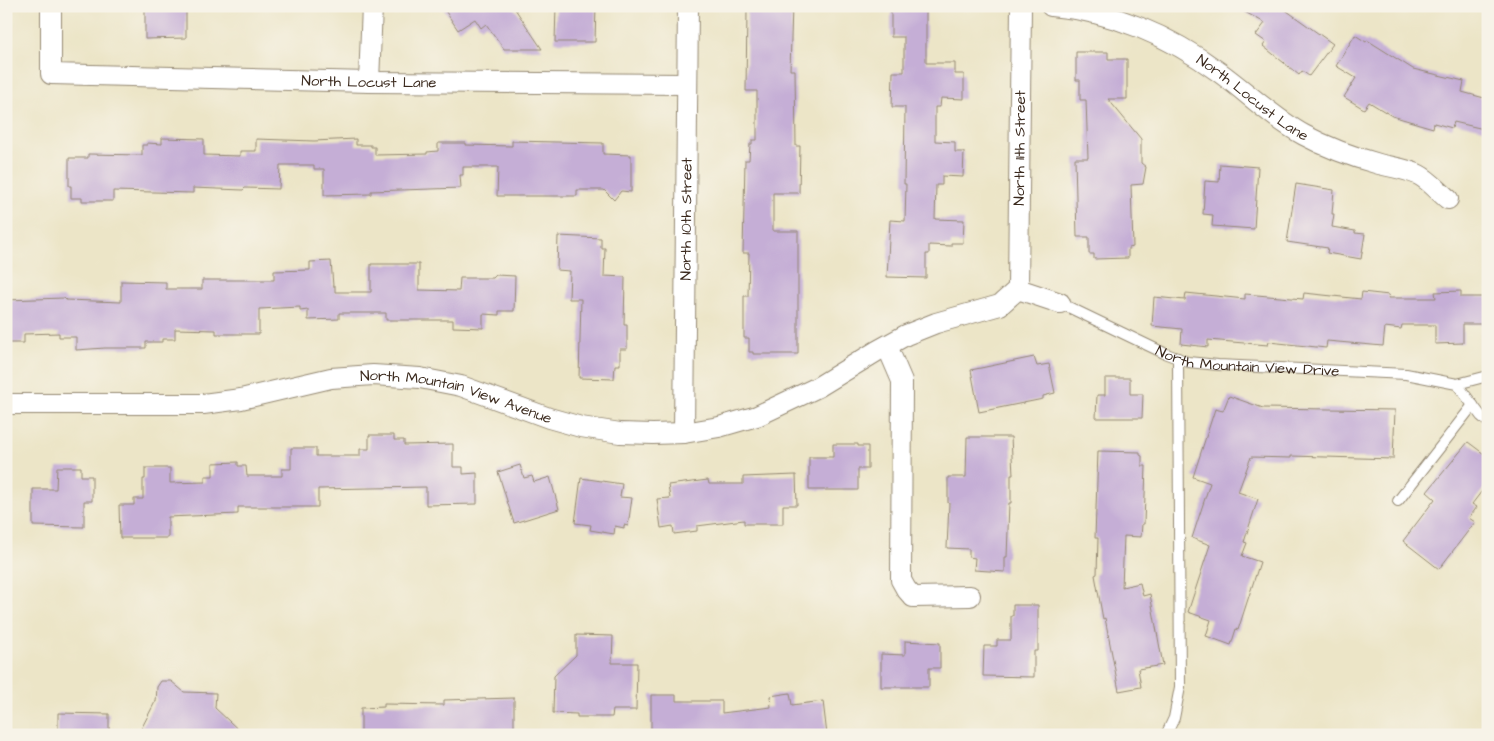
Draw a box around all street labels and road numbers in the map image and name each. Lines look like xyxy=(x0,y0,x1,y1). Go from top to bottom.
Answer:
street label: North Locust Lane xyxy=(1192,49,1312,146)
street label: North Locust Lane xyxy=(301,70,436,93)
street label: North 11th Street xyxy=(1009,90,1031,206)
street label: North 10th Street xyxy=(675,157,698,281)
street label: North Mountain View Drive xyxy=(1152,340,1340,382)
street label: North Mountain View Avenue xyxy=(360,365,555,429)

